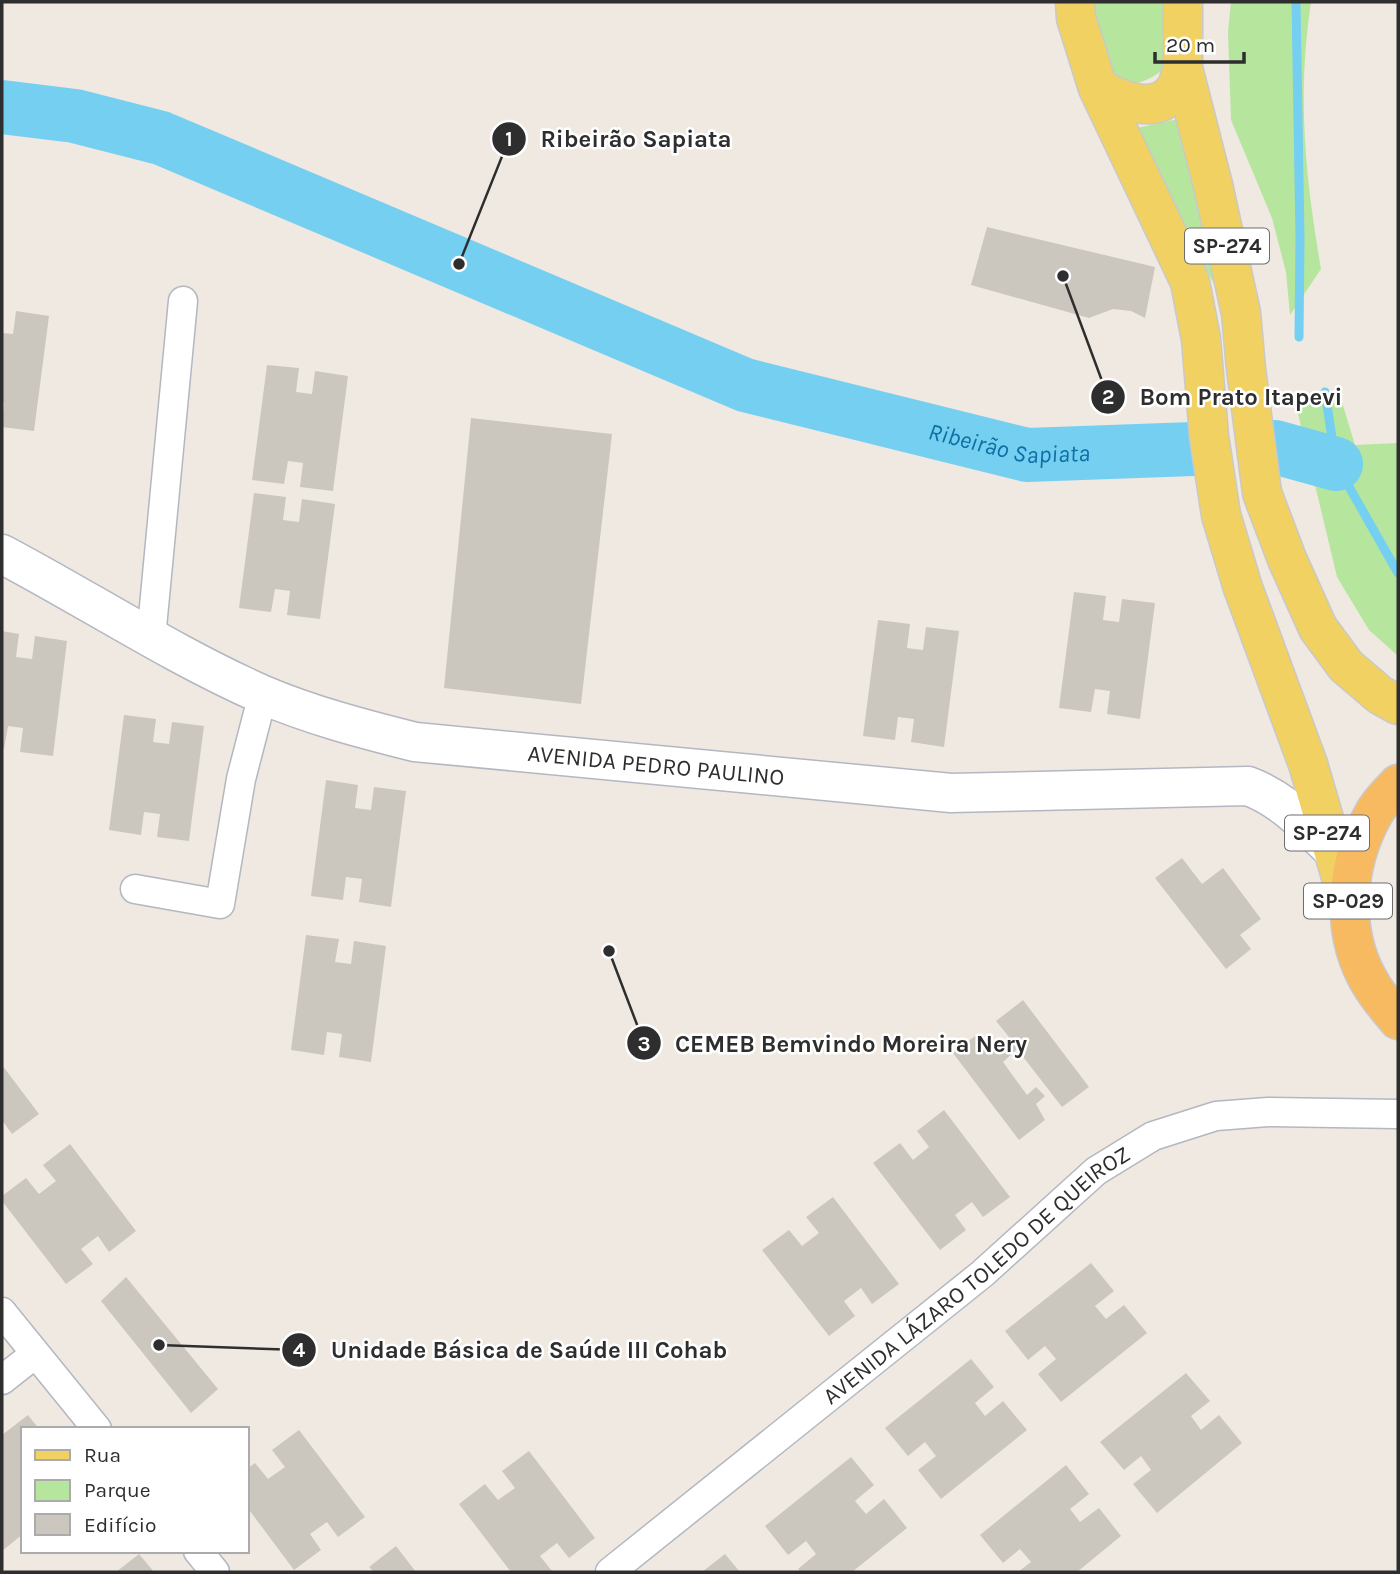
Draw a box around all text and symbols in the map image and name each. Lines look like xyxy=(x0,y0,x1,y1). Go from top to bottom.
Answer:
scale bar xyxy=(1155,21,1244,65)
text: 20 m xyxy=(1166,33,1215,57)
callout: Ribeirão Sapiata xyxy=(491,116,745,161)
text: Ribeirão Sapiata xyxy=(540,125,732,153)
text: 1 xyxy=(505,127,513,151)
road number: SP-274 xyxy=(1185,229,1269,264)
callout: Bom Prato Itapevi xyxy=(1091,374,1357,419)
text: Bom Prato Itapevi xyxy=(1139,383,1343,411)
text: 2 xyxy=(1102,385,1114,409)
water label: Ribeirão Sapiata xyxy=(926,417,1091,469)
street label: AVENIDA PEDRO PAULINO xyxy=(526,739,785,791)
road number: SP-274 xyxy=(1285,816,1369,850)
road number: SP-029 xyxy=(1304,884,1392,918)
callout: CEMEB Bemvindo Moreira Nery xyxy=(626,1021,1041,1066)
text: CEMEB Bemvindo Moreira Nery xyxy=(675,1030,1027,1058)
text: 3 xyxy=(637,1032,651,1056)
street label: AVENIDA LÁZARO TOLEDO DE QUEIROZ xyxy=(817,1140,1135,1410)
callout: Unidade Básica de Saúde III Cohab xyxy=(282,1327,741,1372)
text: Unidade Básica de Saúde III Cohab xyxy=(331,1336,727,1364)
text: 4 xyxy=(293,1338,306,1362)
legend xyxy=(21,1427,248,1553)
text: Rua xyxy=(84,1443,121,1467)
text: Parque xyxy=(84,1478,151,1502)
text: Edifício xyxy=(84,1513,157,1537)

